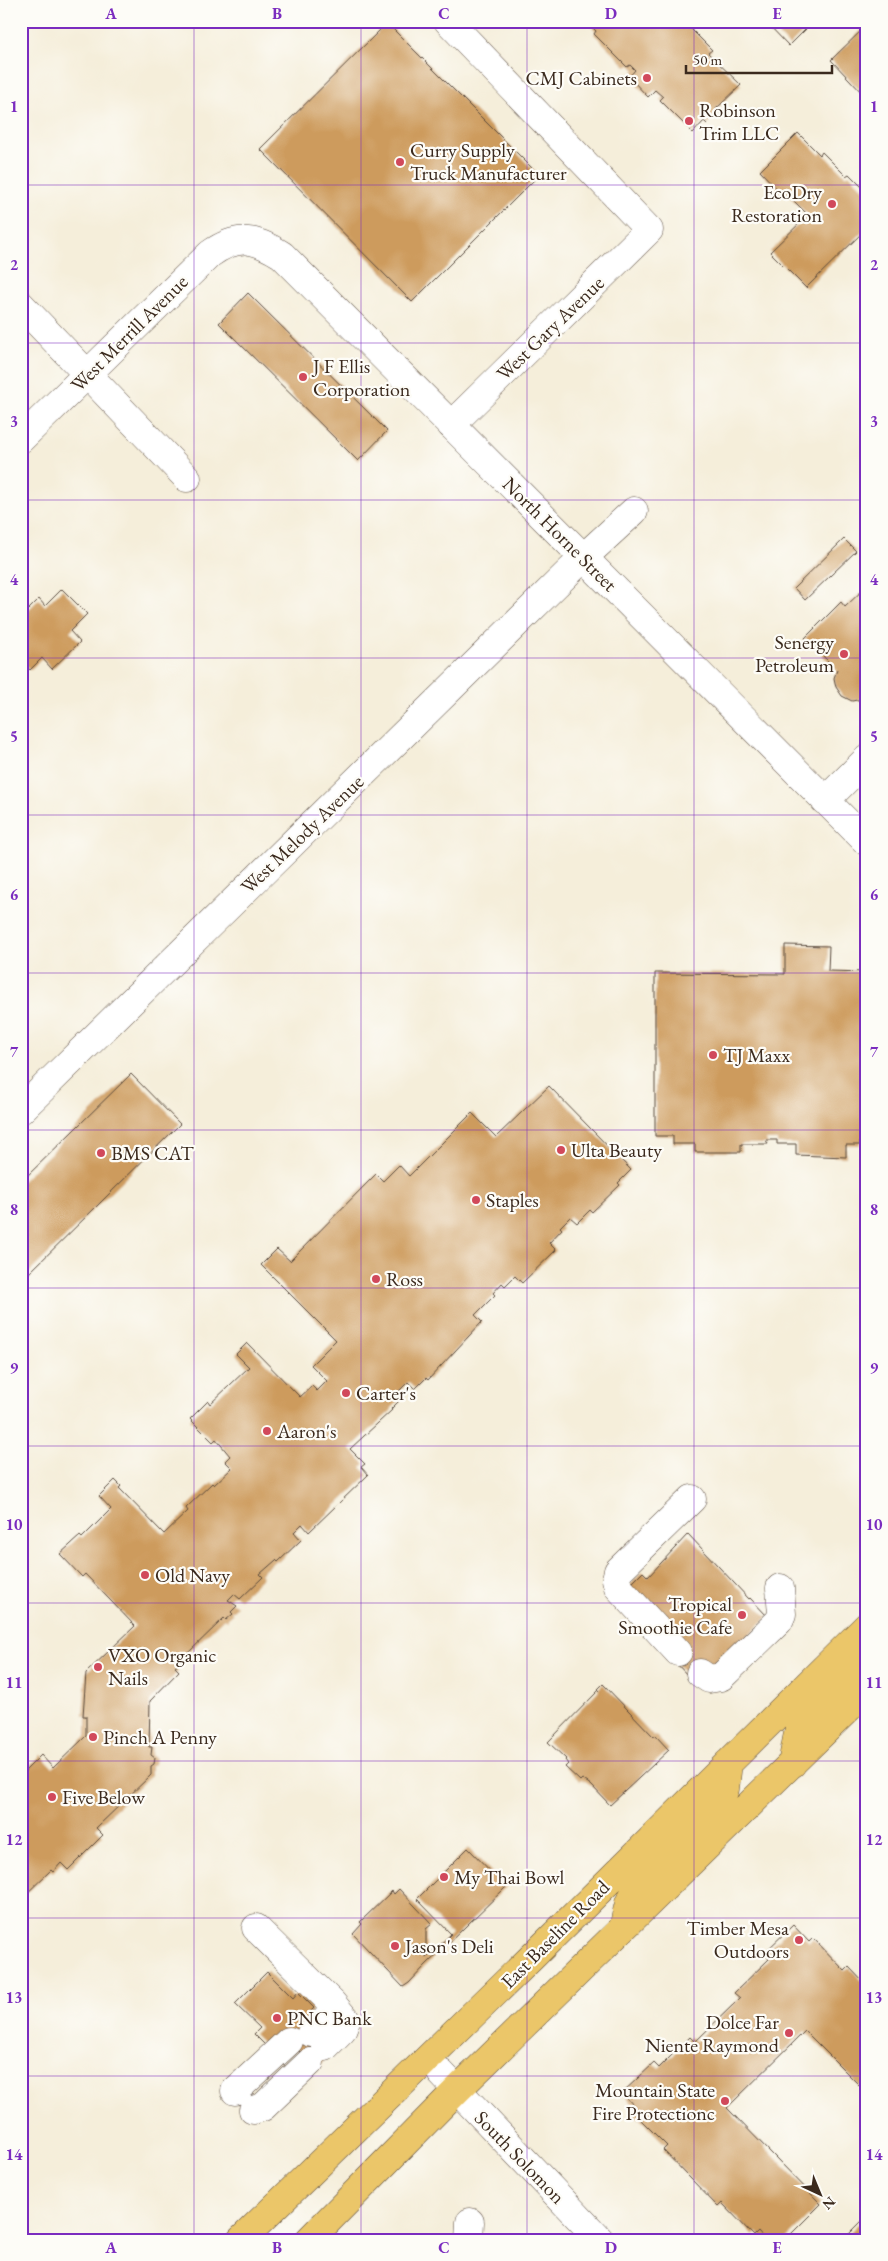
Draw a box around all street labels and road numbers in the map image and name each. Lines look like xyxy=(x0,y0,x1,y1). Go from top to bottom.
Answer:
street label: West Merrill Avenue xyxy=(65,269,193,397)
street label: West Gary Avenue xyxy=(491,270,610,386)
street label: North Horne Street xyxy=(497,471,623,597)
street label: West Melody Avenue xyxy=(235,769,369,899)
street label: East Baseline Road xyxy=(495,1873,616,1994)
street label: South Solomon xyxy=(469,2105,571,2209)

